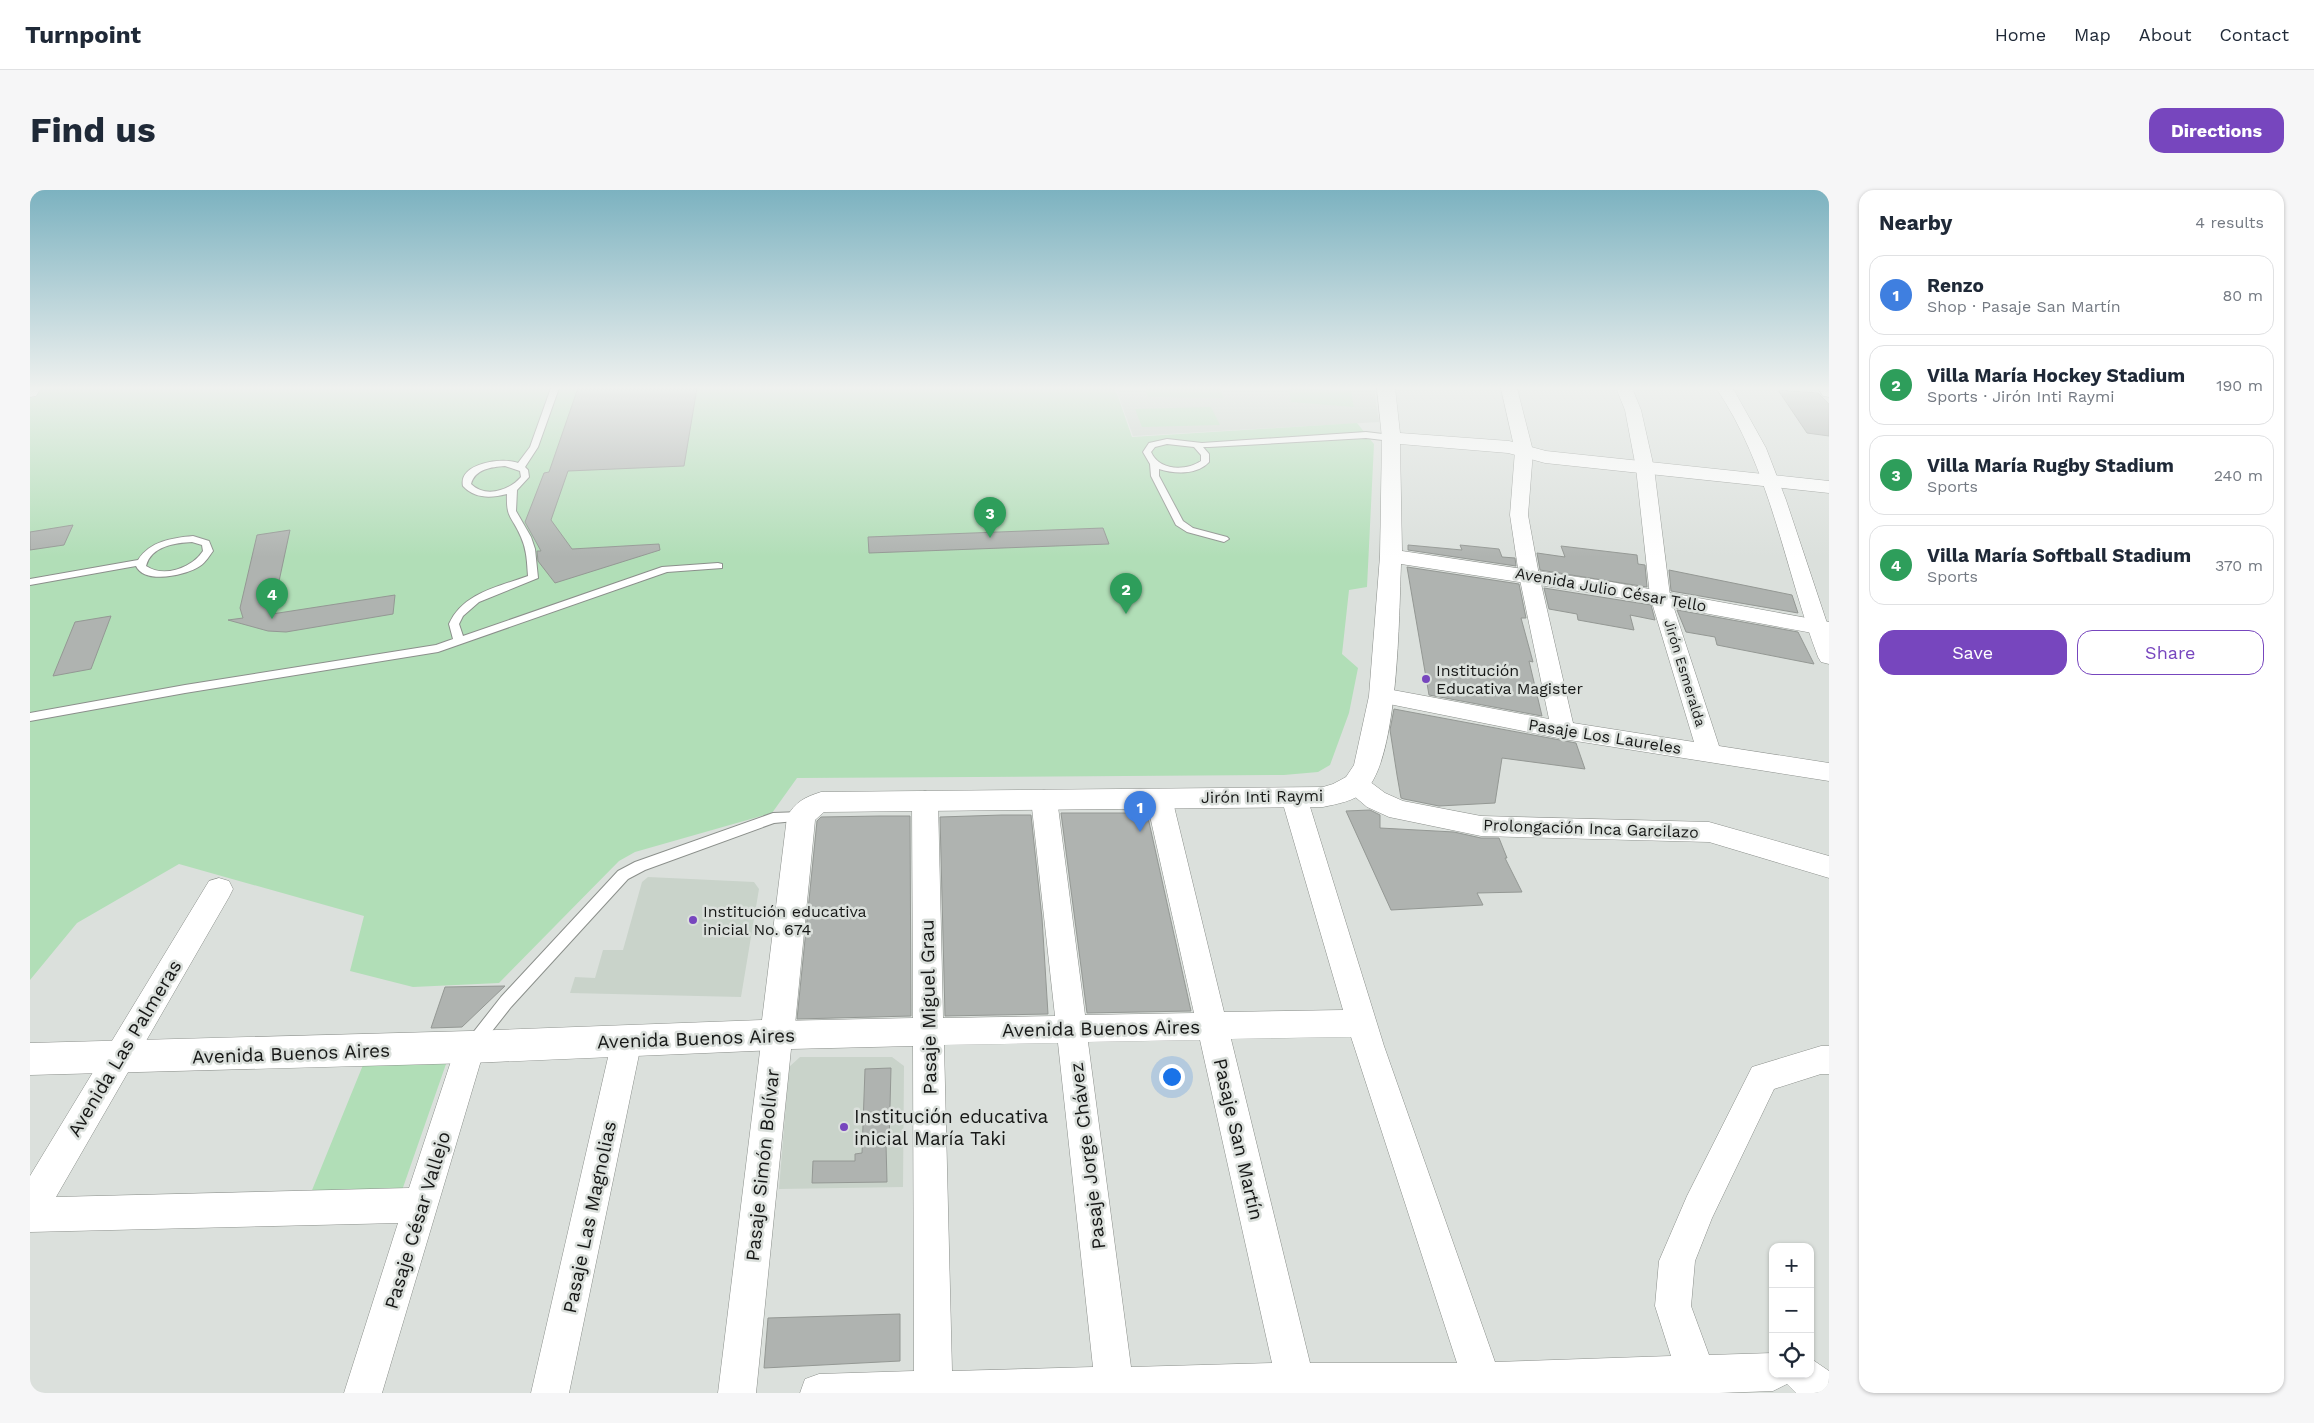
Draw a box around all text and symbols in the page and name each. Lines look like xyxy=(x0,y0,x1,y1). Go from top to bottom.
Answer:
text: Turnpoint xyxy=(25,21,141,49)
text: Home xyxy=(1995,24,2046,45)
text: Map xyxy=(2074,24,2111,45)
text: About xyxy=(2139,24,2191,45)
text: Contact xyxy=(2219,24,2289,45)
button: Directions xyxy=(2149,108,2284,153)
text: Find us xyxy=(30,109,156,151)
text: Nearby xyxy=(1879,210,1952,235)
text: 4 results xyxy=(2195,213,2264,232)
text: Renzo xyxy=(1927,274,1984,297)
text: 1 xyxy=(1893,286,1899,305)
text: 80 m xyxy=(2222,286,2263,305)
text: Shop · Pasaje San Martín xyxy=(1927,297,2121,316)
text: Villa María Hockey Stadium xyxy=(1927,364,2185,387)
text: 2 xyxy=(1891,376,1901,395)
text: 190 m xyxy=(2216,376,2263,395)
text: Sports · Jirón Inti Raymi xyxy=(1927,387,2114,406)
text: Villa María Rugby Stadium xyxy=(1927,454,2174,477)
text: 3 xyxy=(1891,466,1901,485)
text: 240 m xyxy=(2214,466,2263,485)
text: Sports xyxy=(1927,477,1978,496)
pin: 3 xyxy=(974,497,1006,538)
text: Villa María Softball Stadium xyxy=(1927,544,2191,567)
text: 4 xyxy=(1891,556,1901,575)
text: 370 m xyxy=(2215,556,2263,575)
street label: Avenida Julio César Tello xyxy=(1514,563,1708,616)
text: Sports xyxy=(1927,567,1978,586)
pin: 2 xyxy=(1110,573,1142,614)
pin: 4 xyxy=(256,578,288,619)
street label: Jirón Esmeralda xyxy=(1661,618,1709,729)
button: Save xyxy=(1879,630,2067,675)
button: Share xyxy=(2077,630,2264,675)
place label: Institución Educativa Magister xyxy=(1436,661,1583,698)
marker: Institución Educativa Magister xyxy=(1420,673,1432,685)
street label: Pasaje Los Laureles xyxy=(1527,715,1683,758)
street label: Jirón Inti Raymi xyxy=(1201,786,1323,807)
pin: 1 xyxy=(1124,791,1156,832)
street label: Prolongación Inca Garcilazo xyxy=(1483,815,1699,842)
place label: Institución educativa inicial No. 674 xyxy=(703,902,867,939)
marker: Institución educativa inicial No. 674 xyxy=(687,914,699,926)
street label: Pasaje Miguel Grau xyxy=(915,919,942,1095)
street label: Avenida Las Palmeras xyxy=(62,956,186,1141)
street label: Avenida Buenos Aires xyxy=(1002,1015,1200,1042)
street label: Avenida Buenos Aires xyxy=(597,1024,796,1053)
street label: Avenida Buenos Aires xyxy=(192,1039,391,1068)
street label: Pasaje San Martín xyxy=(1209,1056,1268,1222)
street label: Pasaje Jorge Chávez xyxy=(1065,1061,1110,1251)
your location xyxy=(1159,1064,1185,1090)
street label: Pasaje Simón Bolívar xyxy=(741,1067,784,1262)
place label: Institución educativa inicial María Taki xyxy=(854,1105,1049,1150)
street label: Pasaje Las Magnolias xyxy=(558,1119,621,1315)
marker: Institución educativa inicial María Taki xyxy=(838,1121,850,1133)
street label: Pasaje César Vallejo xyxy=(380,1129,455,1312)
map controls xyxy=(1769,1243,1814,1378)
button: + xyxy=(1769,1243,1814,1288)
button: − xyxy=(1769,1288,1814,1333)
button: locate xyxy=(1769,1333,1814,1378)

